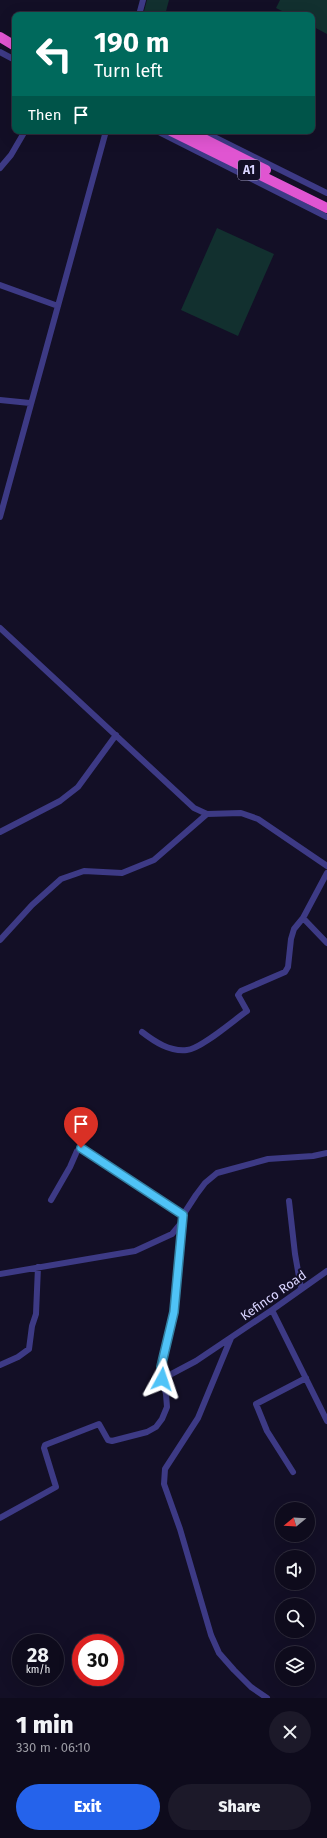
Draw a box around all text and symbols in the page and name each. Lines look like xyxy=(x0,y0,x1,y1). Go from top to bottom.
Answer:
text: 190 m xyxy=(94,26,169,59)
icon: left xyxy=(28,28,80,80)
text: Turn left xyxy=(94,60,163,82)
icon: arrive xyxy=(70,104,92,126)
text: Then xyxy=(28,106,62,124)
road number: A1 xyxy=(238,160,260,180)
pin xyxy=(64,1107,98,1148)
icon: arrive xyxy=(70,1113,92,1135)
street label: Kefinco Road xyxy=(238,1267,309,1324)
position arrow xyxy=(141,1358,183,1400)
north arrow xyxy=(275,1502,315,1542)
map controls xyxy=(275,1502,315,1686)
button: sound xyxy=(275,1550,315,1590)
button: search xyxy=(275,1598,315,1638)
speed limit sign: 30 xyxy=(72,1634,124,1686)
text: 28 xyxy=(27,1643,49,1667)
button: layers xyxy=(275,1646,315,1686)
text: km/h xyxy=(26,1664,50,1676)
text: 1 min xyxy=(16,1711,74,1739)
button: close xyxy=(269,1711,311,1753)
text: 330 m · 06:10 xyxy=(16,1740,91,1755)
button: Exit xyxy=(16,1784,160,1830)
button: Share xyxy=(168,1784,311,1830)

